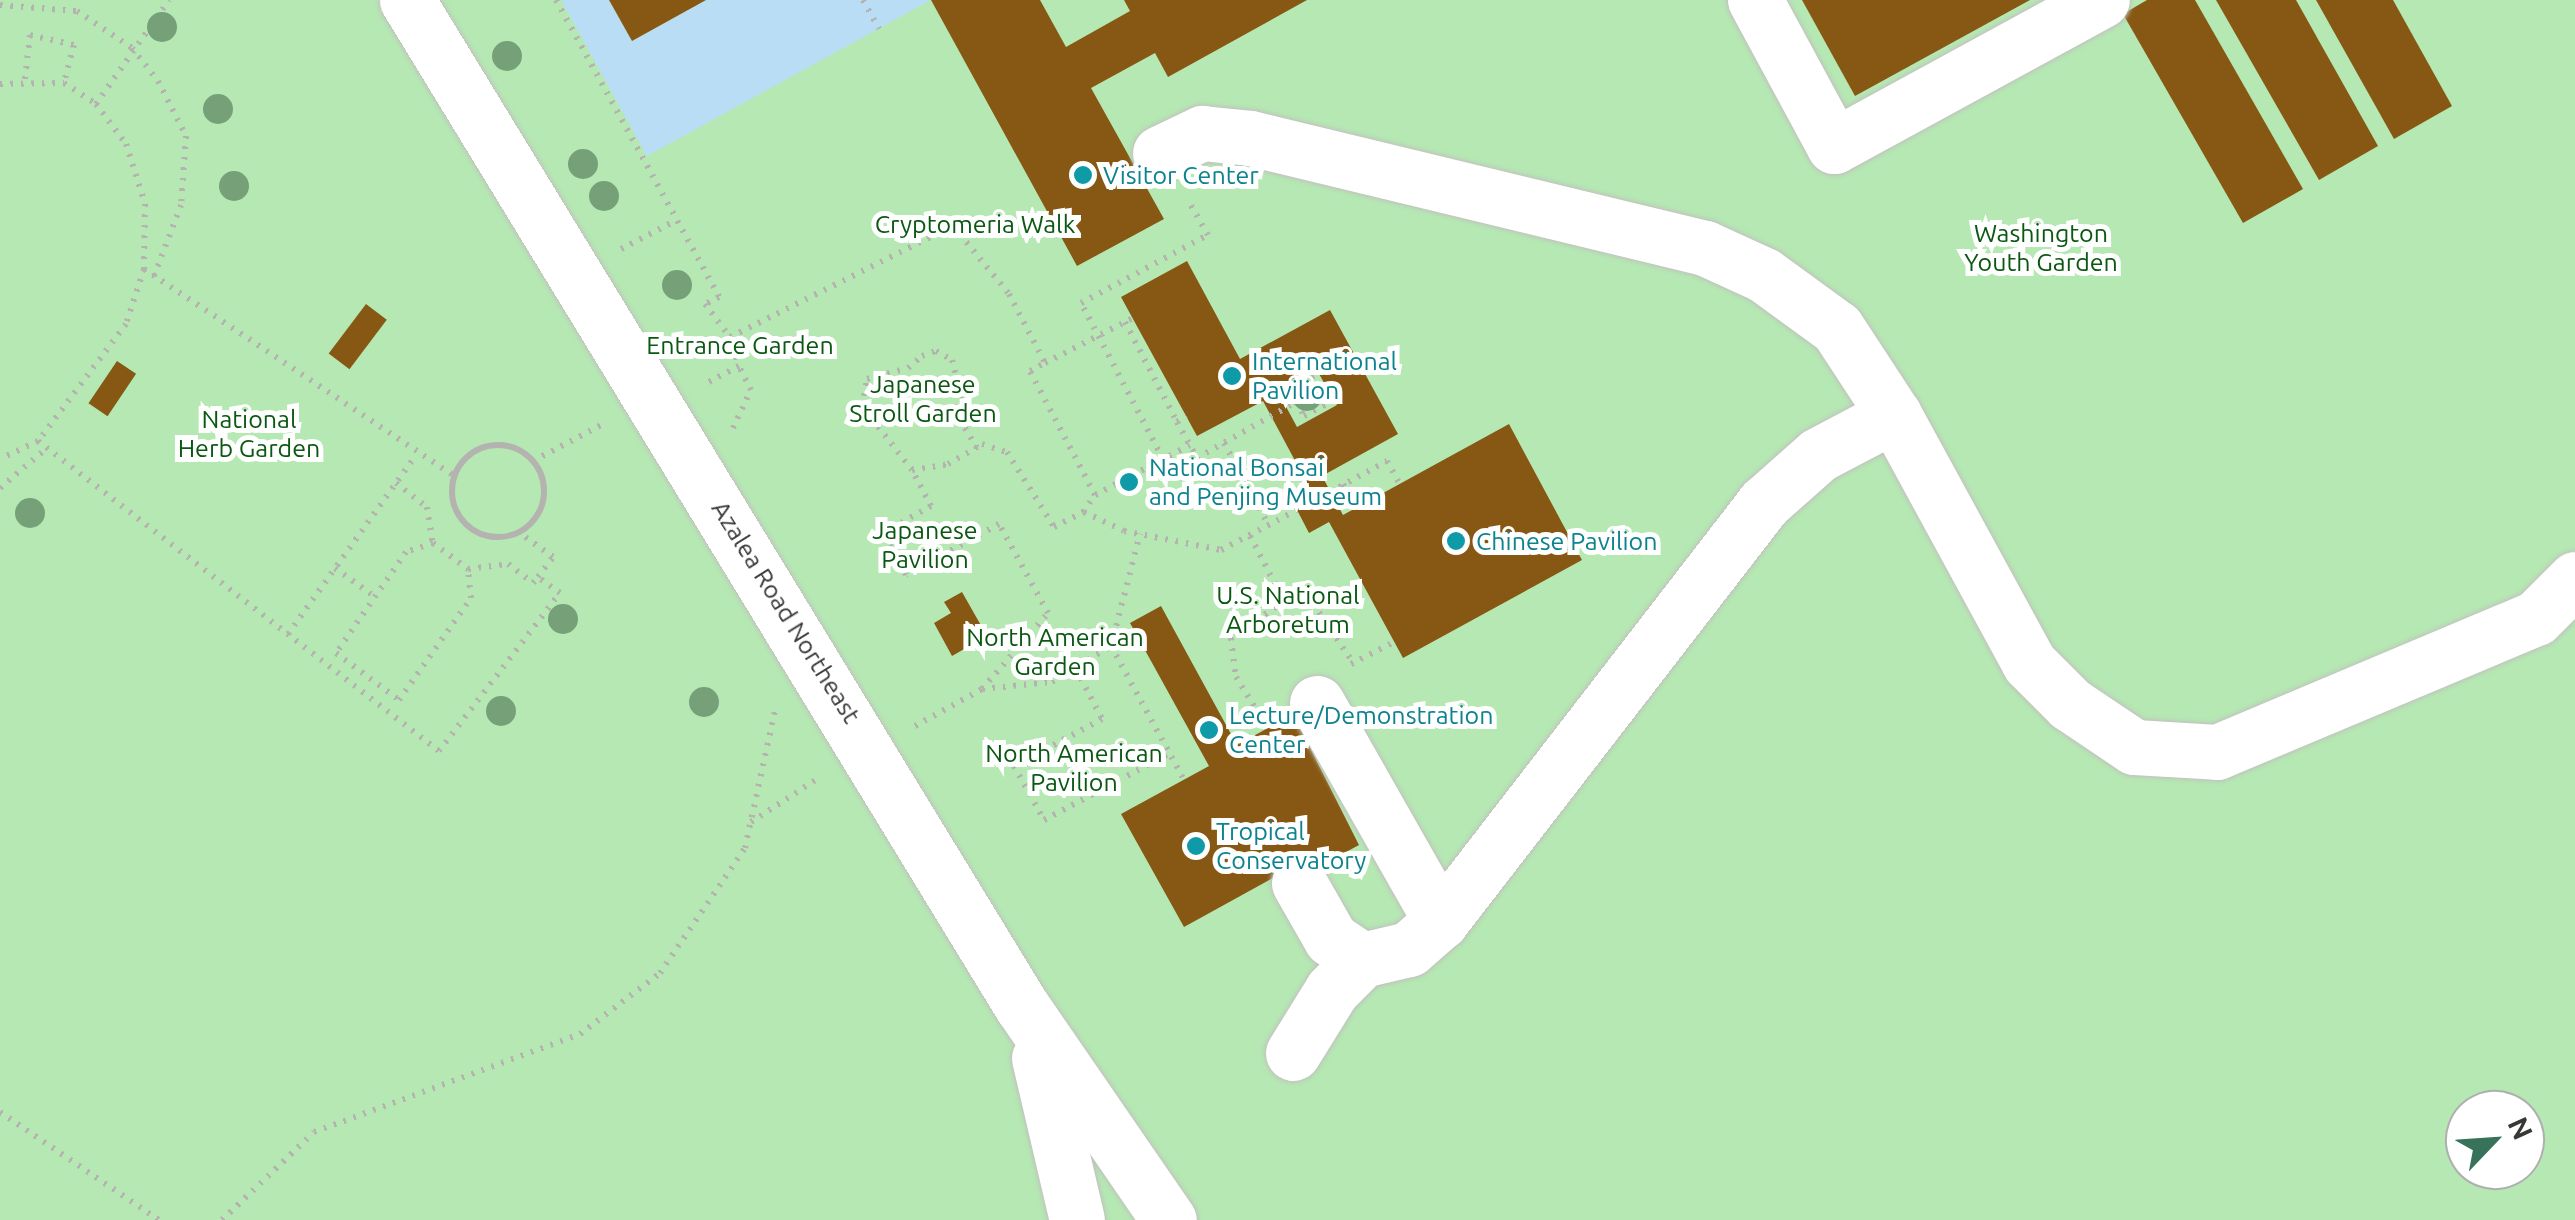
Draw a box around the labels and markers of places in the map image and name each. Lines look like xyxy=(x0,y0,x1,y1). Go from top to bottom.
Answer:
place label: Visitor Center xyxy=(1103,160,1259,190)
marker: Visitor Center xyxy=(1072,164,1094,186)
place label: International Pavilion xyxy=(1252,347,1397,406)
marker: International Pavilion xyxy=(1221,365,1243,387)
place label: National Bonsai and Penjing Museum xyxy=(1149,453,1382,512)
marker: National Bonsai and Penjing Museum xyxy=(1118,471,1140,493)
place label: Chinese Pavilion xyxy=(1476,526,1657,556)
marker: Chinese Pavilion xyxy=(1445,530,1467,552)
place label: Lecture/Demonstration Center xyxy=(1229,701,1493,760)
marker: Lecture/Demonstration Center xyxy=(1198,719,1220,741)
place label: Tropical Conservatory xyxy=(1216,817,1366,876)
marker: Tropical Conservatory xyxy=(1185,835,1207,857)

